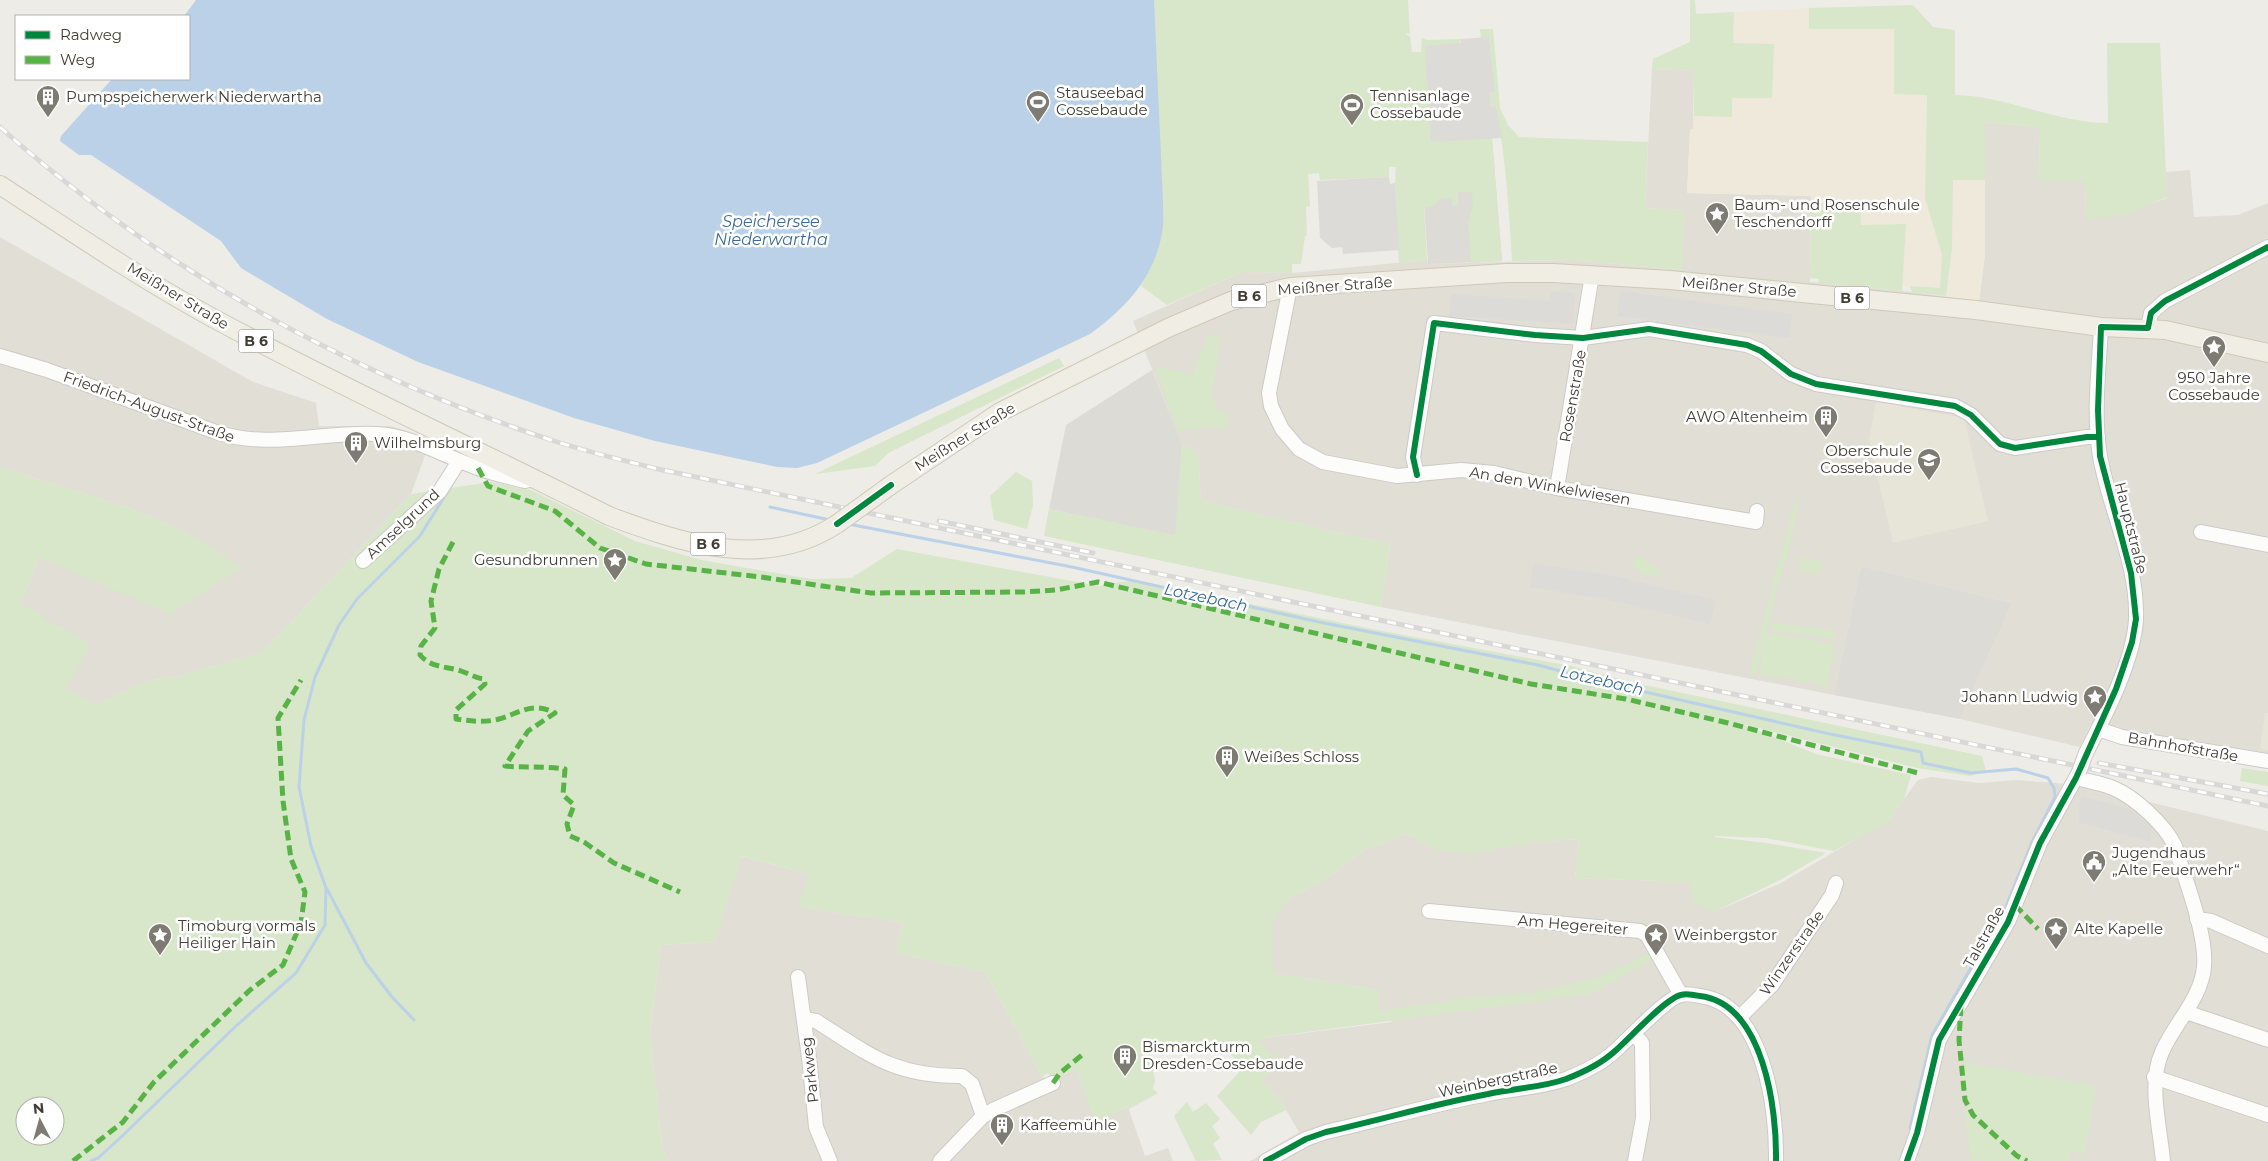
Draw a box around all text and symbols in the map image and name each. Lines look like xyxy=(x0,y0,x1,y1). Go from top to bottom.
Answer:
legend xyxy=(15,15,190,80)
text: Radweg xyxy=(60,25,122,44)
text: Weg xyxy=(60,50,95,69)
place label: Stauseebad Cossebaude xyxy=(1056,83,1148,119)
building icon: Pumpspeicherwerk Niederwartha xyxy=(35,84,61,118)
place label: Tennisanlage Cossebaude xyxy=(1370,86,1470,122)
place label: Pumpspeicherwerk Niederwartha xyxy=(66,87,322,106)
sports icon: Stauseebad Cossebaude xyxy=(1025,89,1051,123)
sports icon: Tennisanlage Cossebaude xyxy=(1339,92,1365,126)
place label: Baum- und Rosenschule Teschendorff xyxy=(1734,195,1920,231)
place icon: Baum- und Rosenschule Teschendorff xyxy=(1704,201,1730,235)
water label: Speichersee Niederwartha xyxy=(714,212,828,249)
street label: Meißner Straße xyxy=(124,258,233,333)
street label: Meißner Straße xyxy=(1277,272,1393,299)
street label: Meißner Straße xyxy=(1681,272,1797,301)
road number: B 6 xyxy=(1232,284,1266,308)
road number: B 6 xyxy=(1834,286,1870,310)
road number: B 6 xyxy=(238,330,274,352)
place icon: 950 Jahre Cossebaude xyxy=(2201,334,2227,368)
street label: Rosenstraße xyxy=(1555,348,1590,444)
street label: Friedrich-August-Straße xyxy=(61,367,237,446)
place label: 950 Jahre Cossebaude xyxy=(2168,368,2260,404)
street label: Meißner Straße xyxy=(911,398,1019,475)
building icon: AWO Altenheim xyxy=(1813,404,1839,438)
place label: AWO Altenheim xyxy=(1686,407,1808,426)
building icon: Wilhelmsburg xyxy=(343,430,369,464)
place label: Wilhelmsburg xyxy=(374,433,481,452)
place label: Oberschule Cossebaude xyxy=(1820,441,1912,477)
school or university icon: Oberschule Cossebaude xyxy=(1916,447,1942,481)
street label: An den Winkelwiesen xyxy=(1468,462,1632,509)
street label: Hauptstraße xyxy=(2111,480,2152,576)
street label: Amselgrund xyxy=(362,485,443,563)
road number: B 6 xyxy=(690,532,726,556)
place icon: Gesundbrunnen xyxy=(602,547,628,581)
place label: Gesundbrunnen xyxy=(474,550,598,569)
water label: Lotzebach xyxy=(1162,579,1249,616)
water label: Lotzebach xyxy=(1558,662,1645,699)
place icon: Johann Ludwig xyxy=(2082,684,2108,718)
place label: Johann Ludwig xyxy=(1960,687,2078,706)
street label: Bahnhofstraße xyxy=(2126,727,2240,766)
building icon: Weißes Schloss xyxy=(1214,744,1240,778)
place label: Weißes Schloss xyxy=(1244,747,1359,766)
place label: Jugendhaus „Alte Feuerwehr“ xyxy=(2111,843,2240,879)
public building icon: Jugendhaus „Alte Feuerwehr“ xyxy=(2081,849,2107,883)
street label: Talstraße xyxy=(1959,902,2008,971)
street label: Winzerstraße xyxy=(1755,906,1828,999)
street label: Am Hegereiter xyxy=(1517,910,1629,939)
place label: Timoburg vormals Heiliger Hain xyxy=(178,916,316,952)
place icon: Alte Kapelle xyxy=(2043,916,2069,950)
place label: Alte Kapelle xyxy=(2074,919,2163,938)
place icon: Timoburg vormals Heiliger Hain xyxy=(147,922,173,956)
place icon: Weinbergstor xyxy=(1643,922,1669,956)
place label: Weinbergstor xyxy=(1674,925,1777,944)
street label: Parkweg xyxy=(797,1036,822,1104)
place label: Bismarckturm Dresden-Cossebaude xyxy=(1142,1037,1304,1073)
building icon: Bismarckturm Dresden-Cossebaude xyxy=(1112,1043,1138,1077)
street label: Weinbergstraße xyxy=(1437,1058,1559,1101)
north arrow xyxy=(15,1096,65,1146)
text: N xyxy=(32,1099,45,1118)
building icon: Kaffeemühle xyxy=(989,1112,1015,1146)
place label: Kaffeemühle xyxy=(1020,1115,1117,1134)

